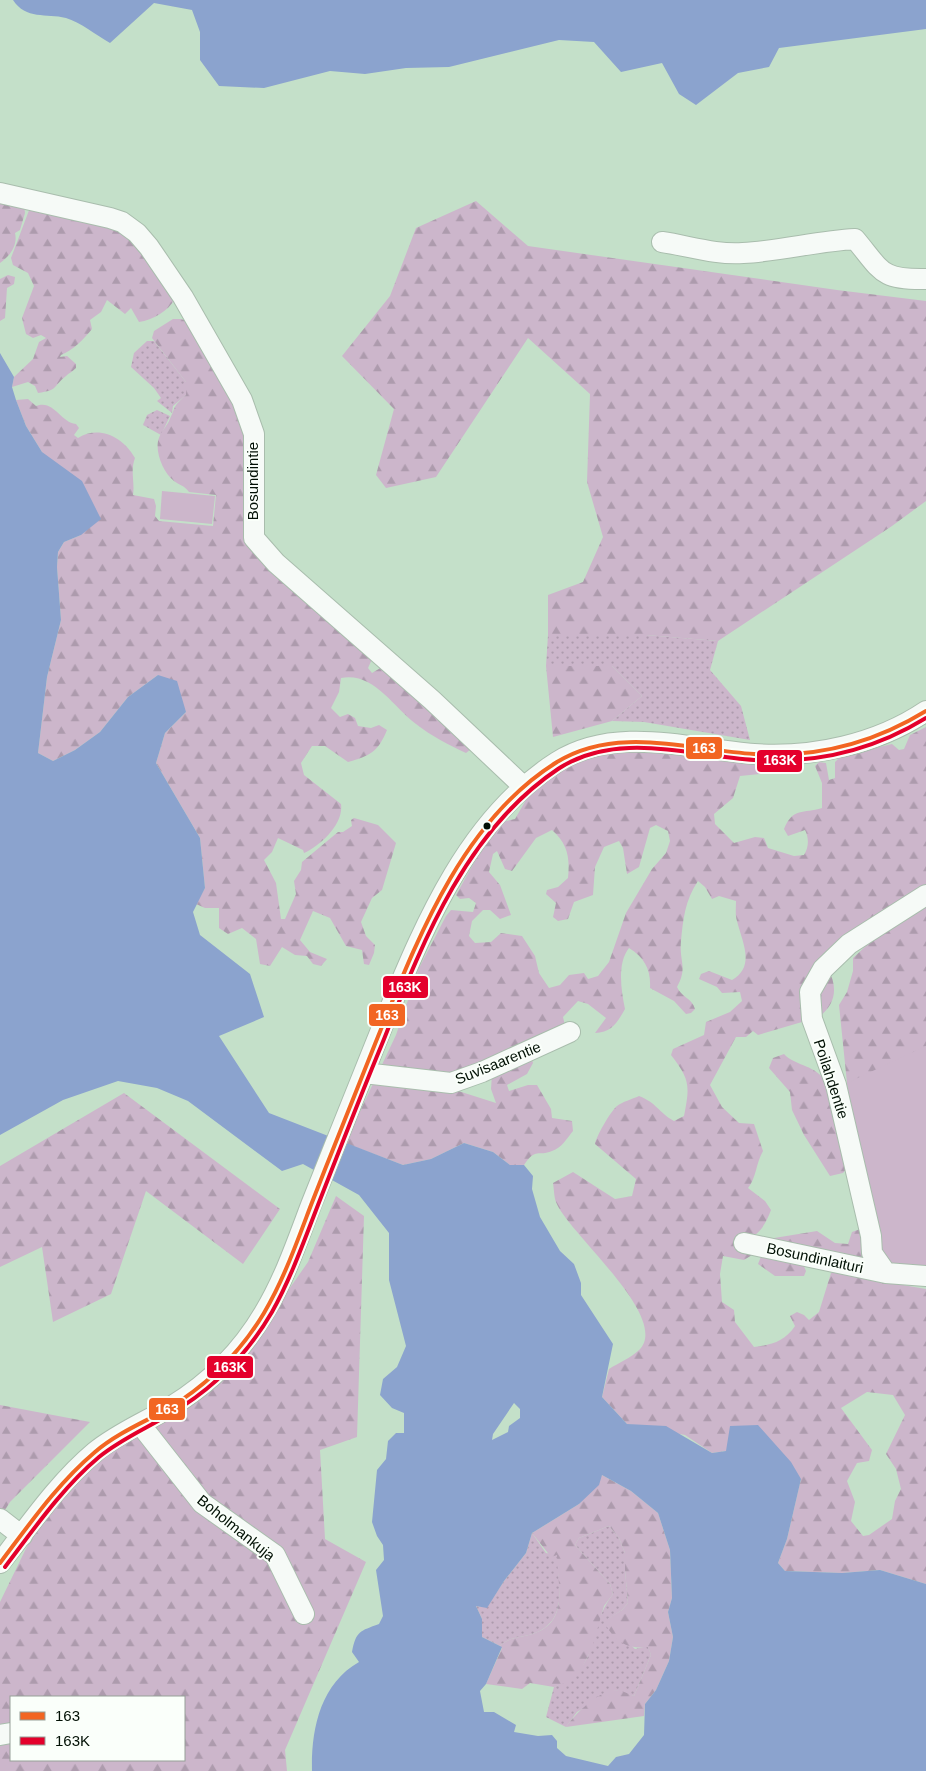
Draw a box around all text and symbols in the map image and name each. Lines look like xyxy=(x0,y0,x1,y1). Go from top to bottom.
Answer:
street label: Bosundintie xyxy=(244,442,261,520)
line badge: 163 xyxy=(685,736,723,760)
text: 163 xyxy=(692,740,716,756)
line badge: 163K xyxy=(756,749,803,773)
text: 163K xyxy=(763,752,797,768)
unlabelled marker xyxy=(482,821,492,831)
line badge: 163K xyxy=(382,975,429,999)
text: 163K xyxy=(388,979,422,995)
line badge: 163 xyxy=(368,1003,406,1027)
text: 163 xyxy=(375,1007,399,1023)
street label: Poilahdentie xyxy=(811,1037,852,1121)
street label: Suvisaarentie xyxy=(452,1038,543,1087)
street label: Bosundinlaituri xyxy=(765,1239,865,1276)
line badge: 163K xyxy=(206,1355,254,1379)
text: 163K xyxy=(213,1359,247,1375)
line badge: 163 xyxy=(148,1397,186,1421)
text: 163 xyxy=(155,1401,179,1417)
street label: Boholmankuja xyxy=(194,1491,279,1565)
legend xyxy=(10,1696,185,1761)
text: 163 xyxy=(55,1707,80,1724)
text: 163K xyxy=(55,1732,90,1749)

